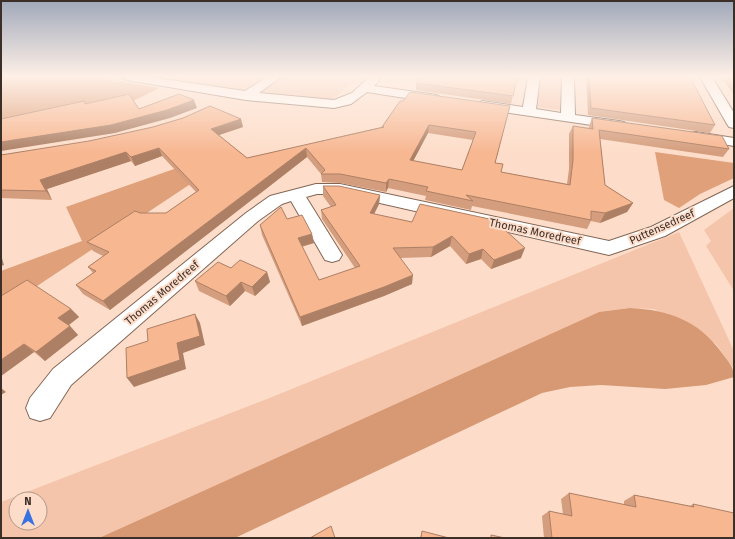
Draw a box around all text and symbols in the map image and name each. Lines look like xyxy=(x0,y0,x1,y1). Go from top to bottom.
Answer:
street label: Puttensedreef xyxy=(627,206,698,247)
street label: Thomas Moredreef xyxy=(488,216,583,248)
street label: Thomas Moredreef xyxy=(122,257,203,328)
north arrow xyxy=(8,491,48,531)
text: N xyxy=(24,495,32,508)

